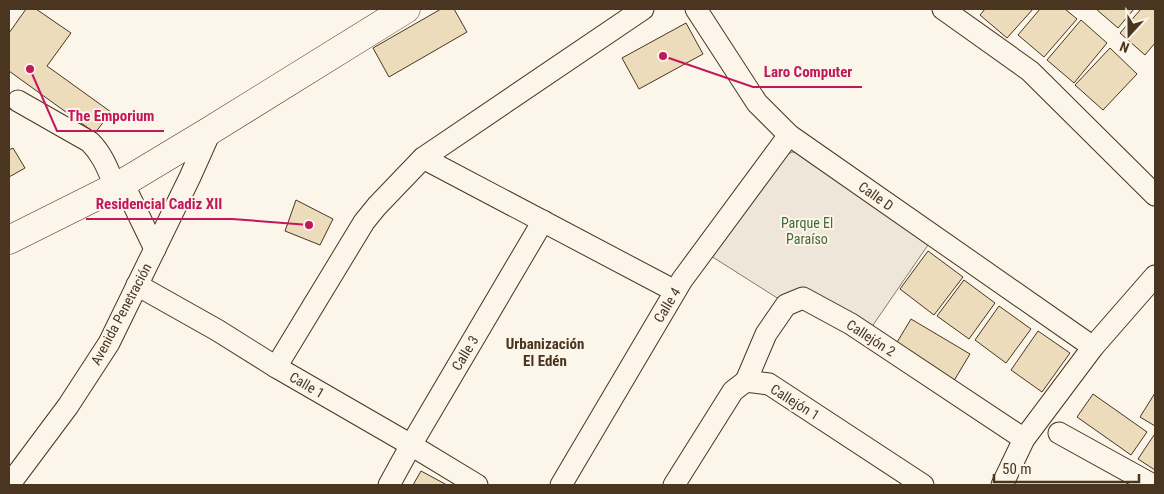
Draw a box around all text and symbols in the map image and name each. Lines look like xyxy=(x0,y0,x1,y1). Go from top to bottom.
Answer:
north arrow xyxy=(1104,10,1154,60)
text: N xyxy=(1117,38,1131,56)
callout: Laro Computer xyxy=(753,57,862,87)
text: Laro Computer xyxy=(764,63,852,81)
callout: The Emporium xyxy=(57,101,164,131)
text: The Emporium xyxy=(68,107,154,125)
street label: Calle D xyxy=(856,178,896,214)
callout: Residencial Cadiz XII xyxy=(86,189,232,219)
text: Residencial Cadiz XII xyxy=(96,195,222,213)
park label: Parque El Paraíso xyxy=(781,215,833,247)
street label: Avenida Penetración xyxy=(87,260,155,368)
street label: Calle 4 xyxy=(650,285,684,325)
street label: Callejón 2 xyxy=(844,316,898,360)
street label: Calle 3 xyxy=(448,333,482,373)
district label: Urbanización El Edén xyxy=(506,335,584,370)
street label: Calle 1 xyxy=(287,369,327,401)
street label: Callejón 1 xyxy=(768,381,822,423)
scale bar xyxy=(994,452,1139,484)
text: 50 m xyxy=(1002,460,1032,478)

